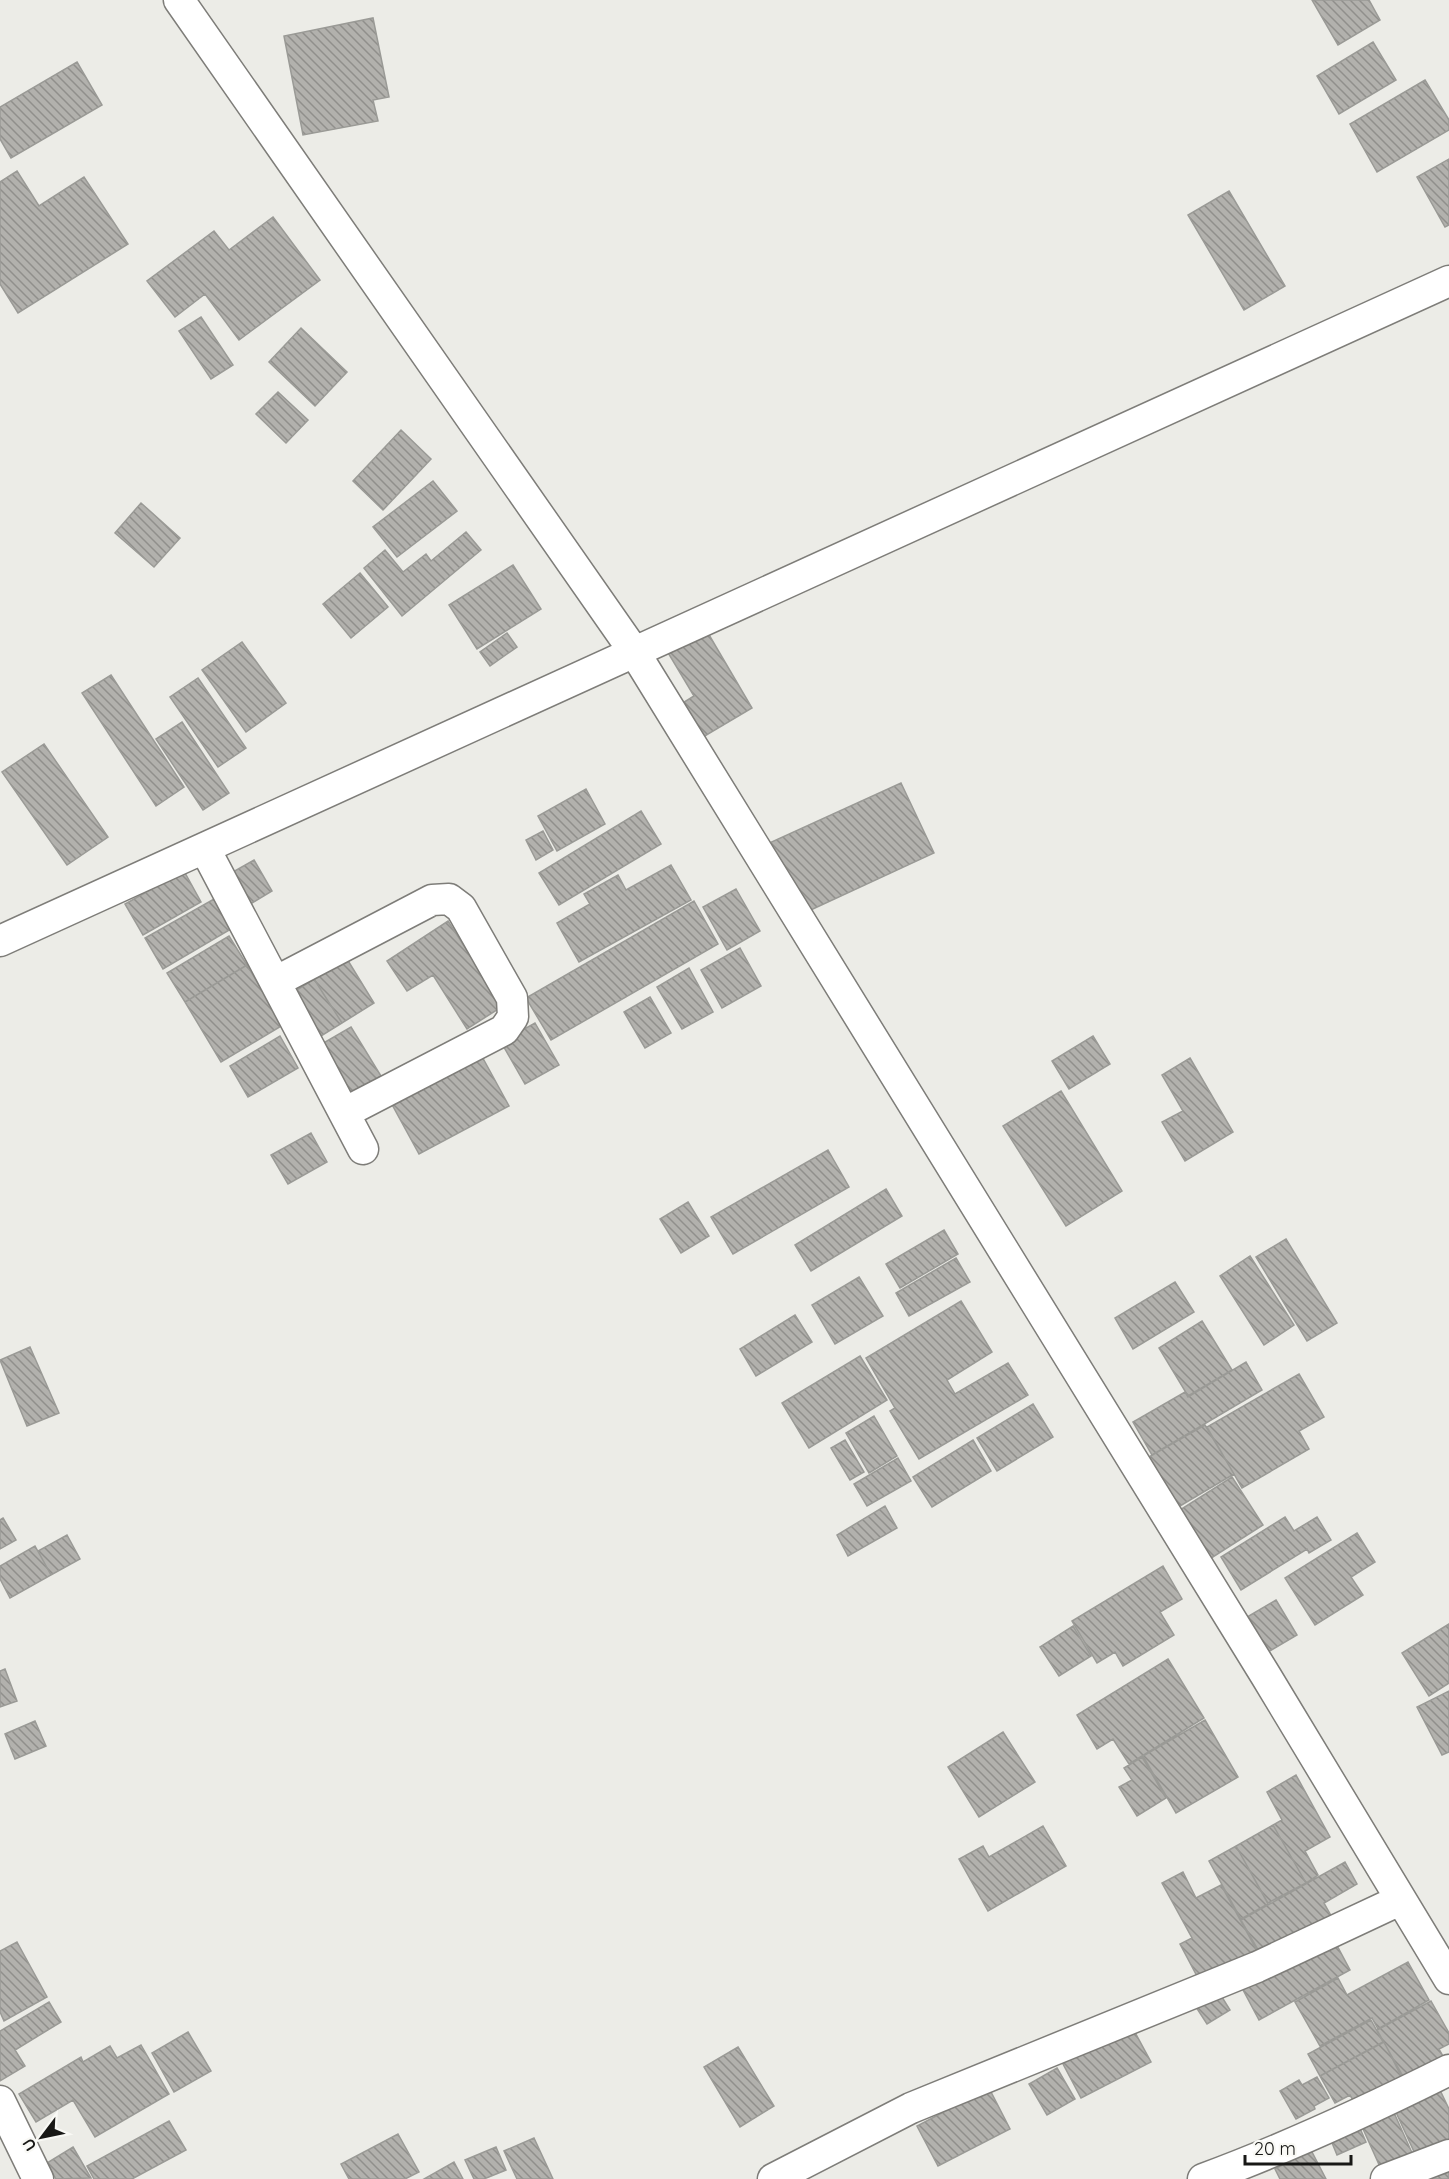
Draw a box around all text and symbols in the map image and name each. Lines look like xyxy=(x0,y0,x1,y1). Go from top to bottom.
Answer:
north arrow xyxy=(12,2107,72,2167)
scale bar xyxy=(1245,2128,1352,2166)
text: U xyxy=(18,2135,41,2155)
text: 20 m xyxy=(1254,2137,1296,2160)

